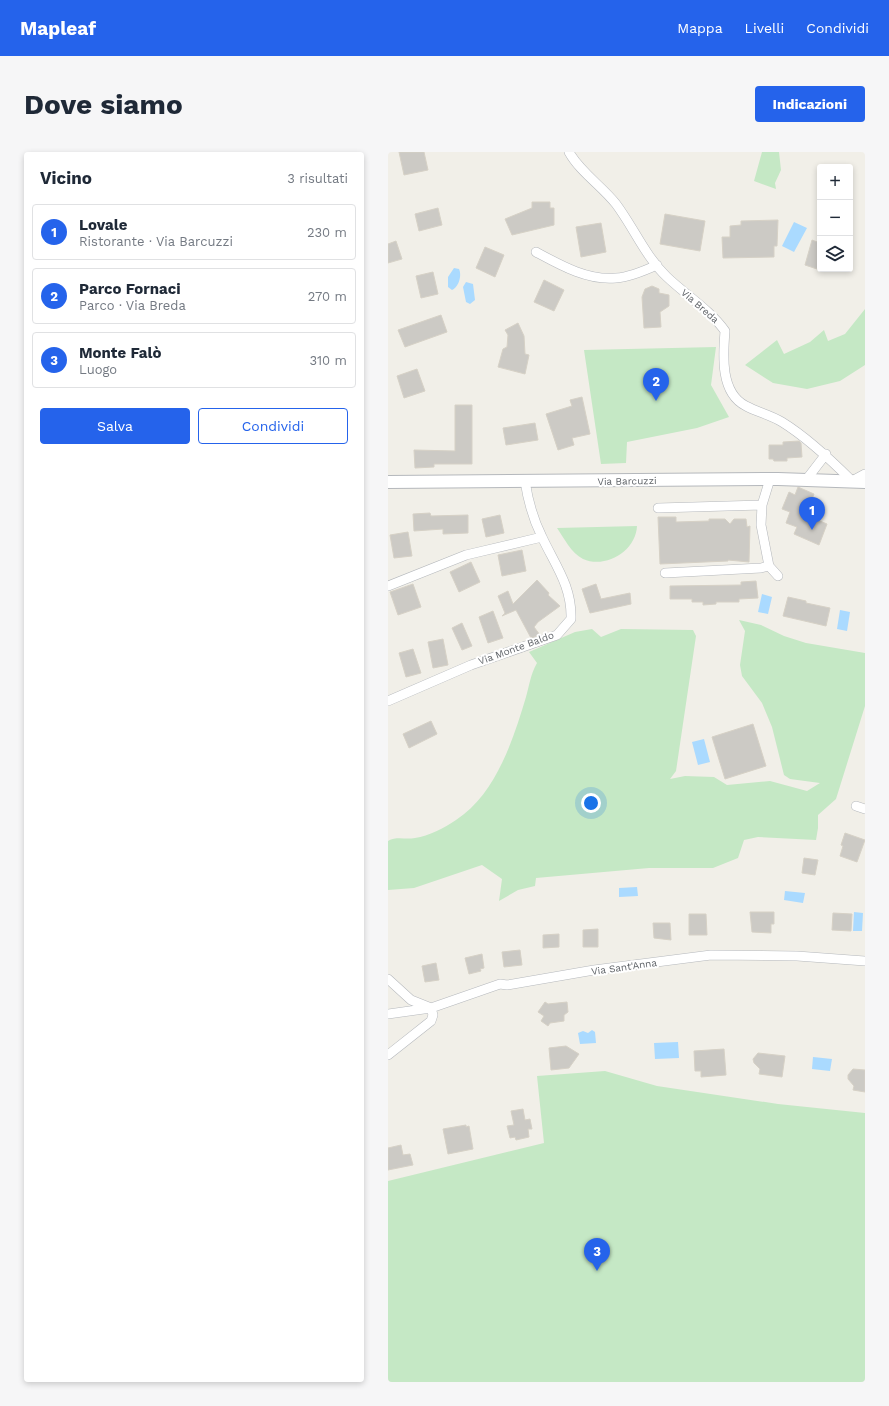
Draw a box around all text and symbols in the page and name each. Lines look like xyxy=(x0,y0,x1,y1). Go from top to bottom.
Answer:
text: Mapleaf xyxy=(20,17,96,40)
text: Mappa xyxy=(677,20,723,36)
text: Livelli xyxy=(745,20,784,36)
text: Condividi xyxy=(806,20,869,36)
button: Indicazioni xyxy=(755,86,865,122)
text: Dove siamo xyxy=(24,88,183,121)
map controls xyxy=(817,164,853,272)
button: + xyxy=(817,164,853,200)
text: Vicino xyxy=(40,168,92,188)
text: 3 risultati xyxy=(287,171,348,186)
button: − xyxy=(817,200,853,236)
text: Lovale xyxy=(79,216,127,234)
text: 1 xyxy=(51,225,57,240)
text: 230 m xyxy=(307,225,347,240)
text: Ristorante · Via Barcuzzi xyxy=(79,234,233,249)
button: layers xyxy=(817,236,853,272)
text: Parco Fornaci xyxy=(79,280,181,298)
street label: Via Breda xyxy=(679,287,721,326)
text: 2 xyxy=(50,289,58,304)
text: 270 m xyxy=(308,289,347,304)
text: Parco · Via Breda xyxy=(79,298,186,313)
text: Monte Falò xyxy=(79,344,161,362)
text: 3 xyxy=(50,353,58,368)
text: 310 m xyxy=(309,353,347,368)
text: Luogo xyxy=(79,362,117,377)
pin: 2 xyxy=(643,368,669,401)
button: Salva xyxy=(40,408,190,444)
button: Condividi xyxy=(198,408,348,444)
street label: Via Barcuzzi xyxy=(597,475,657,487)
pin: 1 xyxy=(799,497,825,530)
street label: Via Monte Baldo xyxy=(477,629,555,667)
your location xyxy=(581,793,601,813)
street label: Via Sant'Anna xyxy=(590,957,658,977)
pin: 3 xyxy=(584,1238,610,1271)

